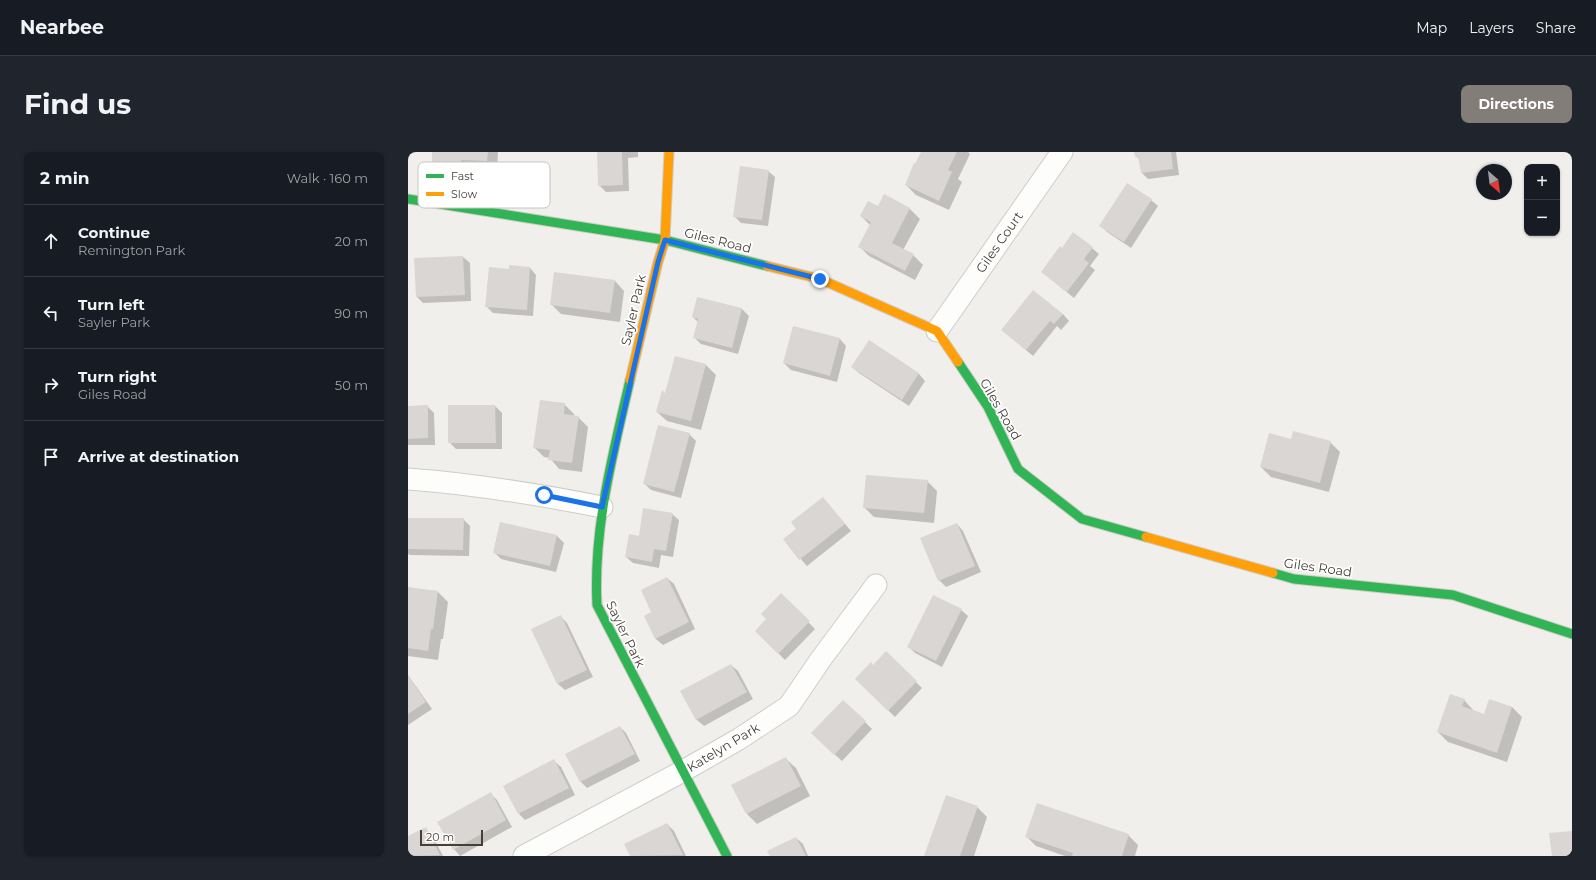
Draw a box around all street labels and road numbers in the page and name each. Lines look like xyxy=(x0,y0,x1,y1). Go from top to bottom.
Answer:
street label: Giles Court xyxy=(972,208,1026,276)
street label: Giles Road xyxy=(683,224,753,256)
street label: Sayler Park xyxy=(617,273,649,347)
street label: Giles Road xyxy=(977,375,1025,443)
street label: Giles Road xyxy=(1283,554,1353,580)
street label: Sayler Park xyxy=(603,598,649,670)
street label: Katelyn Park xyxy=(684,719,762,775)

